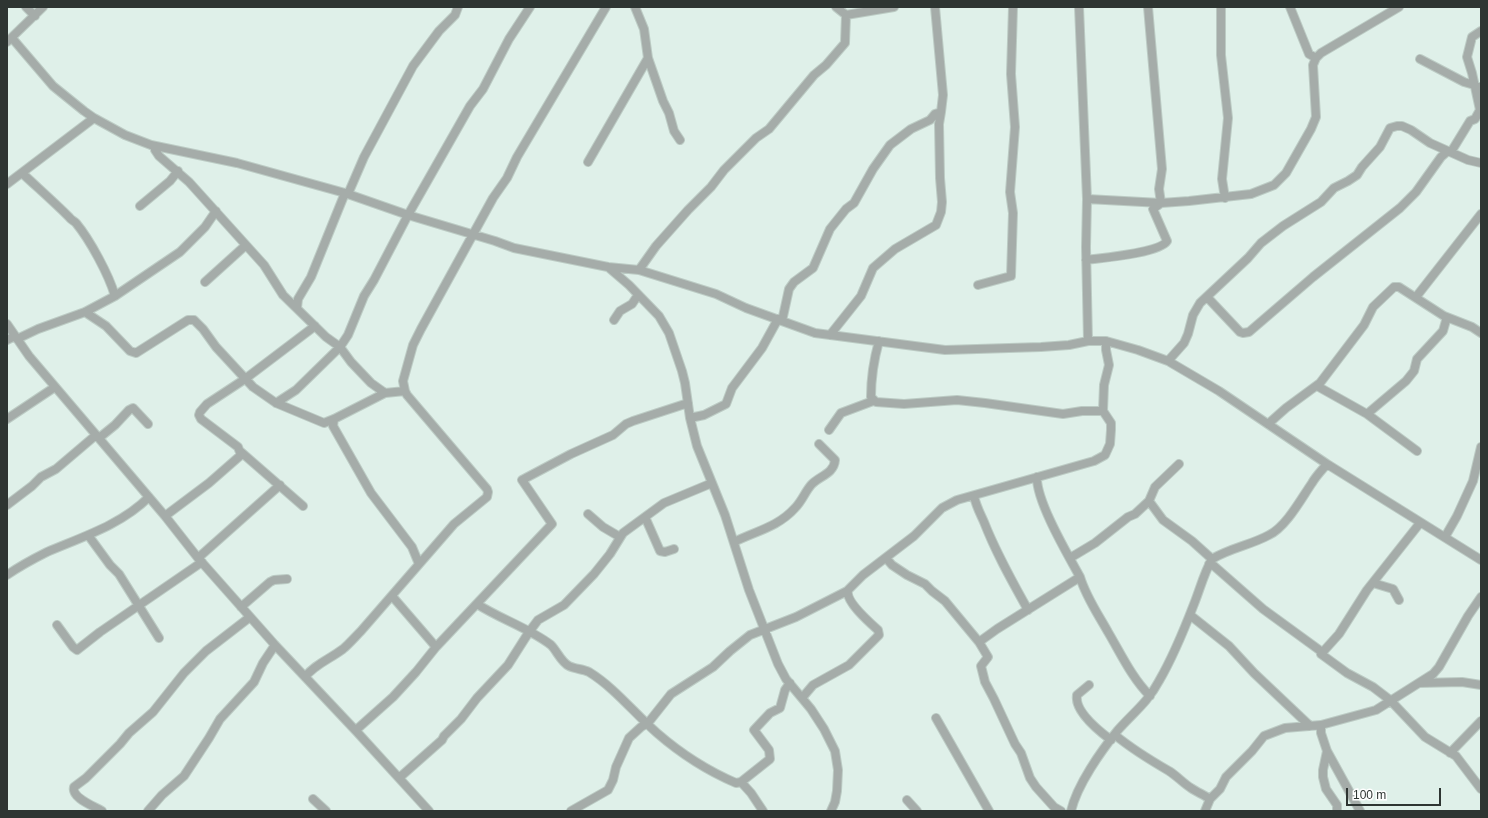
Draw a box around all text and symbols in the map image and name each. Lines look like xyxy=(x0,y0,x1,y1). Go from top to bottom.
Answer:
scale bar xyxy=(1348,780,1443,806)
text: 100 m xyxy=(1353,788,1386,802)

